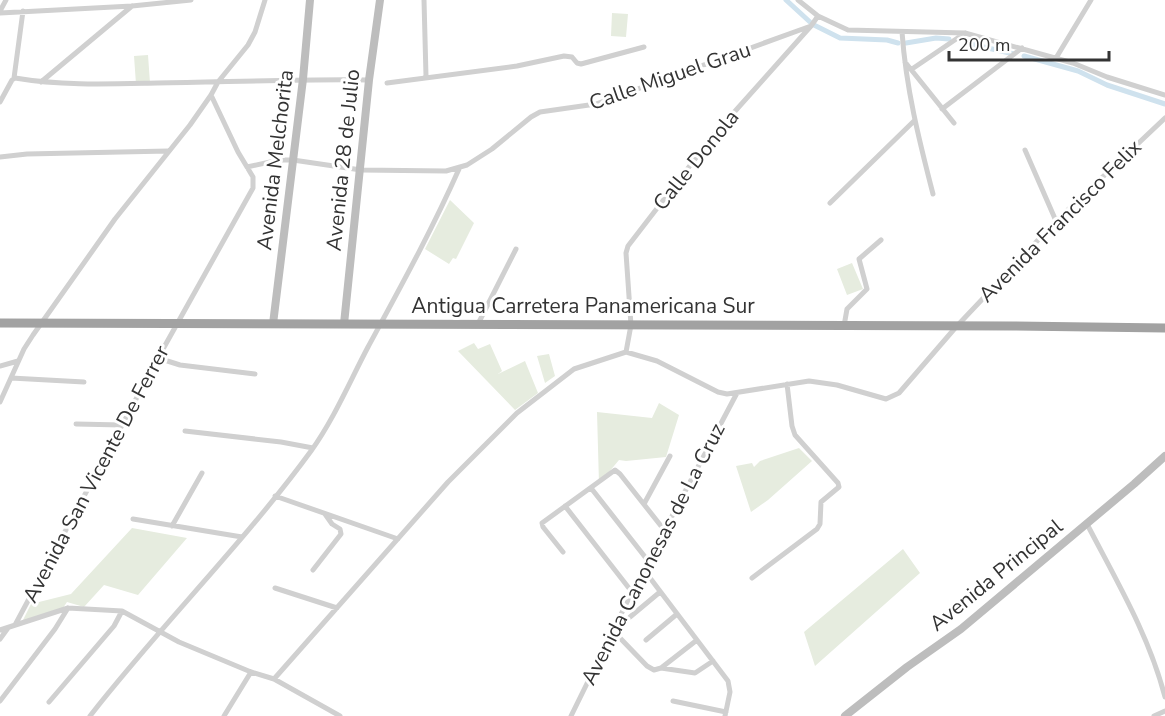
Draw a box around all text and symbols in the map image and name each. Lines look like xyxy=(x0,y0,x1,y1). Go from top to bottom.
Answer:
scale bar xyxy=(949,24,1110,62)
text: 200 m xyxy=(958,33,1010,57)
street label: Calle Miguel Grau xyxy=(586,35,754,117)
street label: Avenida Melchorita xyxy=(250,68,300,252)
street label: Avenida 28 de Julio xyxy=(320,68,366,252)
street label: Calle Donola xyxy=(647,104,745,216)
street label: Avenida Francisco Felix xyxy=(972,133,1148,309)
street label: Antigua Carretera Panamericana Sur xyxy=(411,292,755,320)
street label: Avenida San Vicente De Ferrer xyxy=(16,340,176,607)
street label: Avenida Canonesas de La Cruz xyxy=(575,418,732,690)
street label: Avenida Principal xyxy=(924,512,1069,637)

